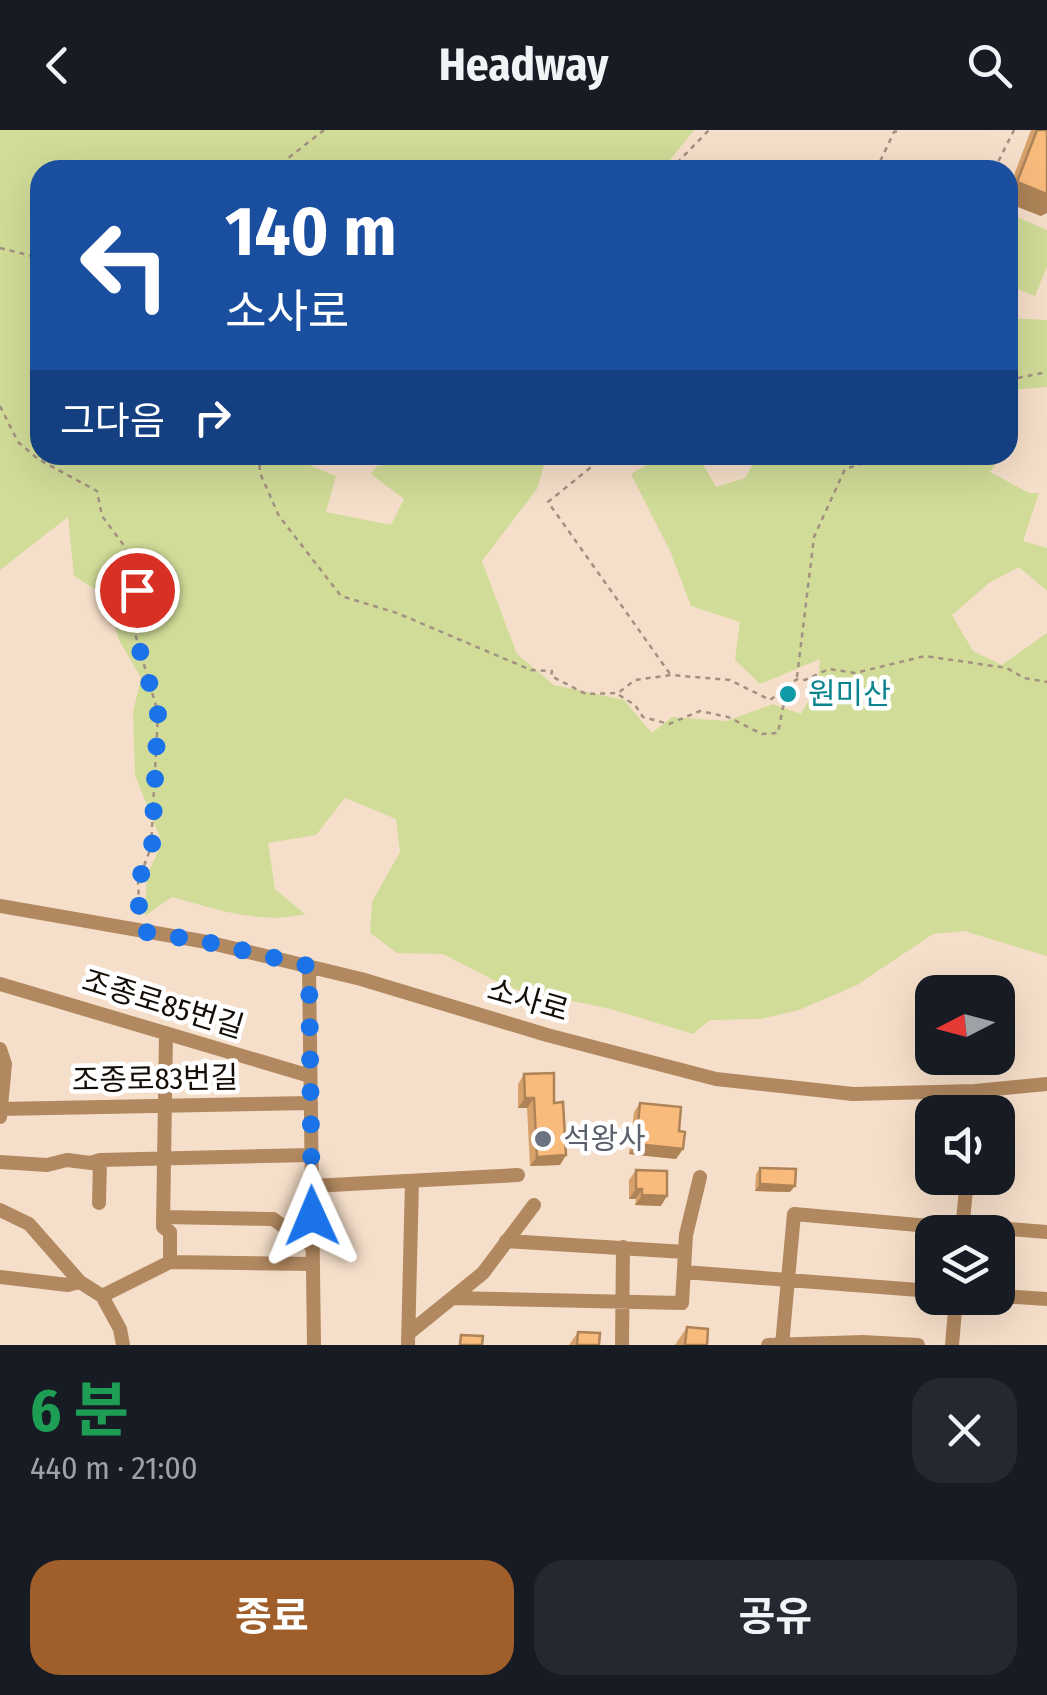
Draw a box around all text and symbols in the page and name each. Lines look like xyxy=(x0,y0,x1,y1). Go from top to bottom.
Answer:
icon: back xyxy=(30,38,85,93)
text: Headway xyxy=(439,38,608,92)
icon: search xyxy=(962,38,1017,93)
text: 140 m xyxy=(225,190,397,274)
icon: left xyxy=(60,200,190,330)
text: 소사로 xyxy=(225,285,349,339)
icon: right xyxy=(185,390,240,445)
text: 그다음 xyxy=(60,398,165,444)
pin xyxy=(95,548,180,633)
icon: arrive xyxy=(110,563,165,618)
place label: 원미산 xyxy=(808,676,891,712)
marker: 원미산 xyxy=(777,683,799,705)
street label: 조종로85번길 xyxy=(78,962,248,1046)
street label: 소사로 xyxy=(483,971,573,1029)
north arrow xyxy=(915,975,1015,1075)
map controls xyxy=(915,975,1015,1315)
street label: 조종로83번길 xyxy=(71,1060,239,1098)
button: sound xyxy=(915,1095,1015,1195)
place label: 석왕사 xyxy=(563,1121,646,1157)
marker: 석왕사 xyxy=(532,1128,554,1150)
position arrow xyxy=(260,1164,364,1268)
button: layers xyxy=(915,1215,1015,1315)
text: 6 분 xyxy=(30,1375,129,1447)
button: close xyxy=(912,1378,1017,1483)
text: 440 m · 21:00 xyxy=(30,1449,198,1487)
button: 종료 xyxy=(30,1560,514,1675)
button: 공유 xyxy=(534,1560,1017,1675)

